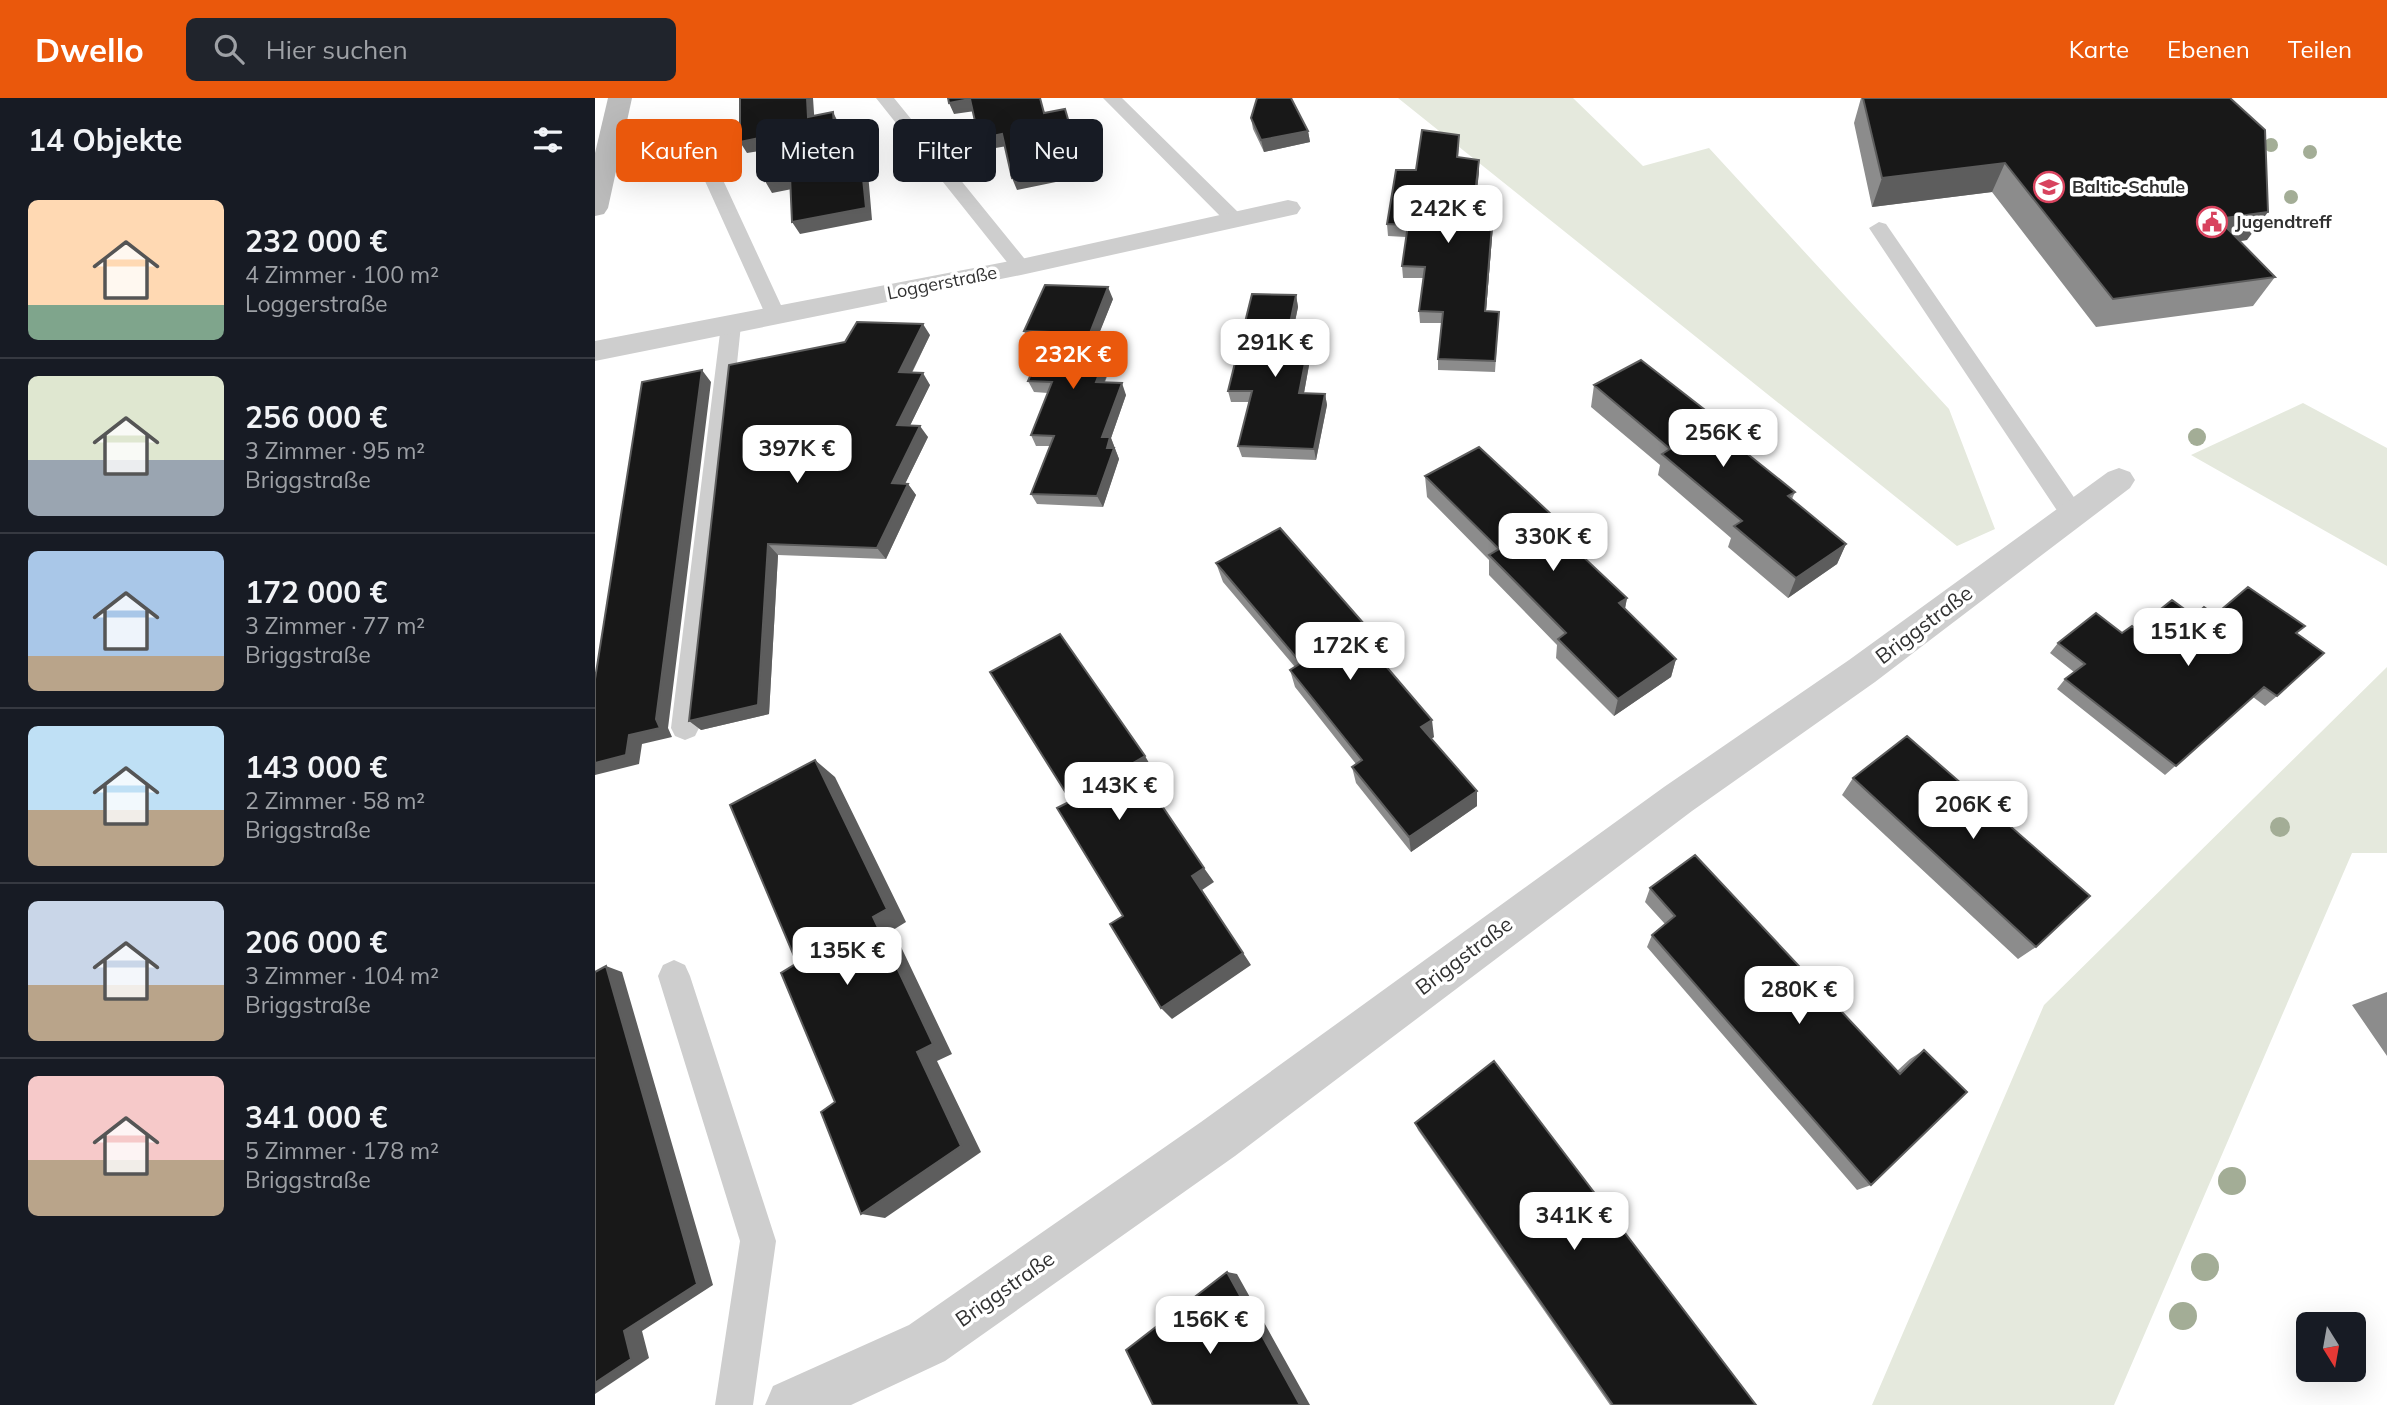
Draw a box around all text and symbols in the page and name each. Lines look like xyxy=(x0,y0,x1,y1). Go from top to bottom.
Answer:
search box xyxy=(186,18,676,81)
text: Dwello xyxy=(35,29,144,70)
icon: search xyxy=(210,30,248,68)
text: Hier suchen xyxy=(266,33,408,66)
text: Karte xyxy=(2069,34,2129,64)
text: Ebenen xyxy=(2167,34,2250,64)
text: Teilen xyxy=(2288,34,2352,64)
chip: Kaufen xyxy=(616,119,742,182)
chip: Mieten xyxy=(756,119,879,182)
chip: Filter xyxy=(893,119,996,182)
chip: Neu xyxy=(1010,119,1103,182)
text: 14 Objekte xyxy=(28,121,182,159)
icon: filters xyxy=(529,121,567,159)
school or university icon: Baltic-Schule xyxy=(2032,170,2066,204)
place label: Baltic-Schule xyxy=(2072,175,2185,198)
pin: 242K € xyxy=(1391,186,1505,245)
text: 242K € xyxy=(1410,193,1486,222)
public building icon: Jugendtreff xyxy=(2195,205,2229,239)
place label: Jugendtreff xyxy=(2235,210,2332,233)
text: 232 000 € xyxy=(245,222,387,260)
icon: home xyxy=(84,228,168,312)
text: 4 Zimmer · 100 m² xyxy=(245,260,439,289)
street label: Loggerstraße xyxy=(885,261,999,304)
text: Loggerstraße xyxy=(245,289,388,318)
pin: 291K € xyxy=(1218,320,1332,379)
text: 291K € xyxy=(1237,327,1313,356)
pin: 232K € xyxy=(1016,331,1130,391)
text: 232K € xyxy=(1035,339,1111,368)
text: 256 000 € xyxy=(245,398,387,436)
icon: home xyxy=(84,404,168,488)
pin: 256K € xyxy=(1666,410,1780,469)
text: 256K € xyxy=(1685,417,1761,446)
pin: 397K € xyxy=(740,426,854,485)
text: 397K € xyxy=(759,433,835,462)
text: 3 Zimmer · 95 m² xyxy=(245,436,425,465)
text: Briggstraße xyxy=(245,465,371,494)
pin: 330K € xyxy=(1496,514,1610,573)
text: 330K € xyxy=(1515,521,1591,550)
text: 172 000 € xyxy=(245,573,387,611)
icon: home xyxy=(84,579,168,663)
street label: Briggstraße xyxy=(1870,579,1977,669)
pin: 151K € xyxy=(2131,608,2245,668)
text: 3 Zimmer · 77 m² xyxy=(245,611,425,640)
text: 151K € xyxy=(2150,616,2226,645)
pin: 172K € xyxy=(1293,622,1407,682)
text: 172K € xyxy=(1312,630,1388,659)
text: Briggstraße xyxy=(245,640,371,669)
text: 143 000 € xyxy=(245,748,387,786)
icon: home xyxy=(84,754,168,838)
pin: 143K € xyxy=(1062,762,1176,822)
text: 143K € xyxy=(1081,770,1157,799)
pin: 206K € xyxy=(1916,782,2030,841)
text: 2 Zimmer · 58 m² xyxy=(245,786,425,815)
text: 206K € xyxy=(1935,789,2011,818)
text: Briggstraße xyxy=(245,815,371,844)
street label: Briggstraße xyxy=(1410,910,1517,1000)
text: 206 000 € xyxy=(245,923,387,961)
pin: 135K € xyxy=(790,928,904,987)
icon: home xyxy=(84,929,168,1013)
text: 135K € xyxy=(809,935,885,964)
text: 3 Zimmer · 104 m² xyxy=(245,961,439,990)
pin: 280K € xyxy=(1742,967,1856,1026)
text: 280K € xyxy=(1761,974,1837,1003)
text: Briggstraße xyxy=(245,990,371,1019)
text: 341 000 € xyxy=(245,1098,387,1136)
icon: home xyxy=(84,1104,168,1188)
text: 5 Zimmer · 178 m² xyxy=(245,1136,439,1165)
text: Briggstraße xyxy=(245,1165,371,1194)
pin: 341K € xyxy=(1517,1192,1631,1252)
text: 341K € xyxy=(1536,1200,1612,1229)
street label: Briggstraße xyxy=(950,1245,1059,1332)
pin: 156K € xyxy=(1153,1296,1267,1356)
text: 156K € xyxy=(1172,1304,1248,1333)
north arrow xyxy=(2296,1312,2366,1382)
map controls xyxy=(2296,1312,2366,1382)

